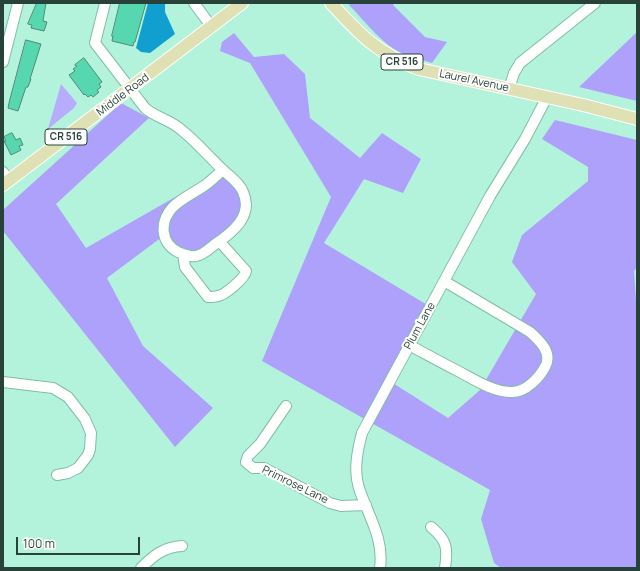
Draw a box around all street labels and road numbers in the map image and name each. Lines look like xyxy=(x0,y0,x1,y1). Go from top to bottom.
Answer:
road number: CR 516 xyxy=(381,54,423,70)
street label: Laurel Avenue xyxy=(438,67,510,95)
street label: Middle Road xyxy=(94,71,152,119)
road number: CR 516 xyxy=(45,129,87,145)
street label: Plum Lane xyxy=(402,300,438,352)
street label: Primrose Lane xyxy=(260,463,330,507)

